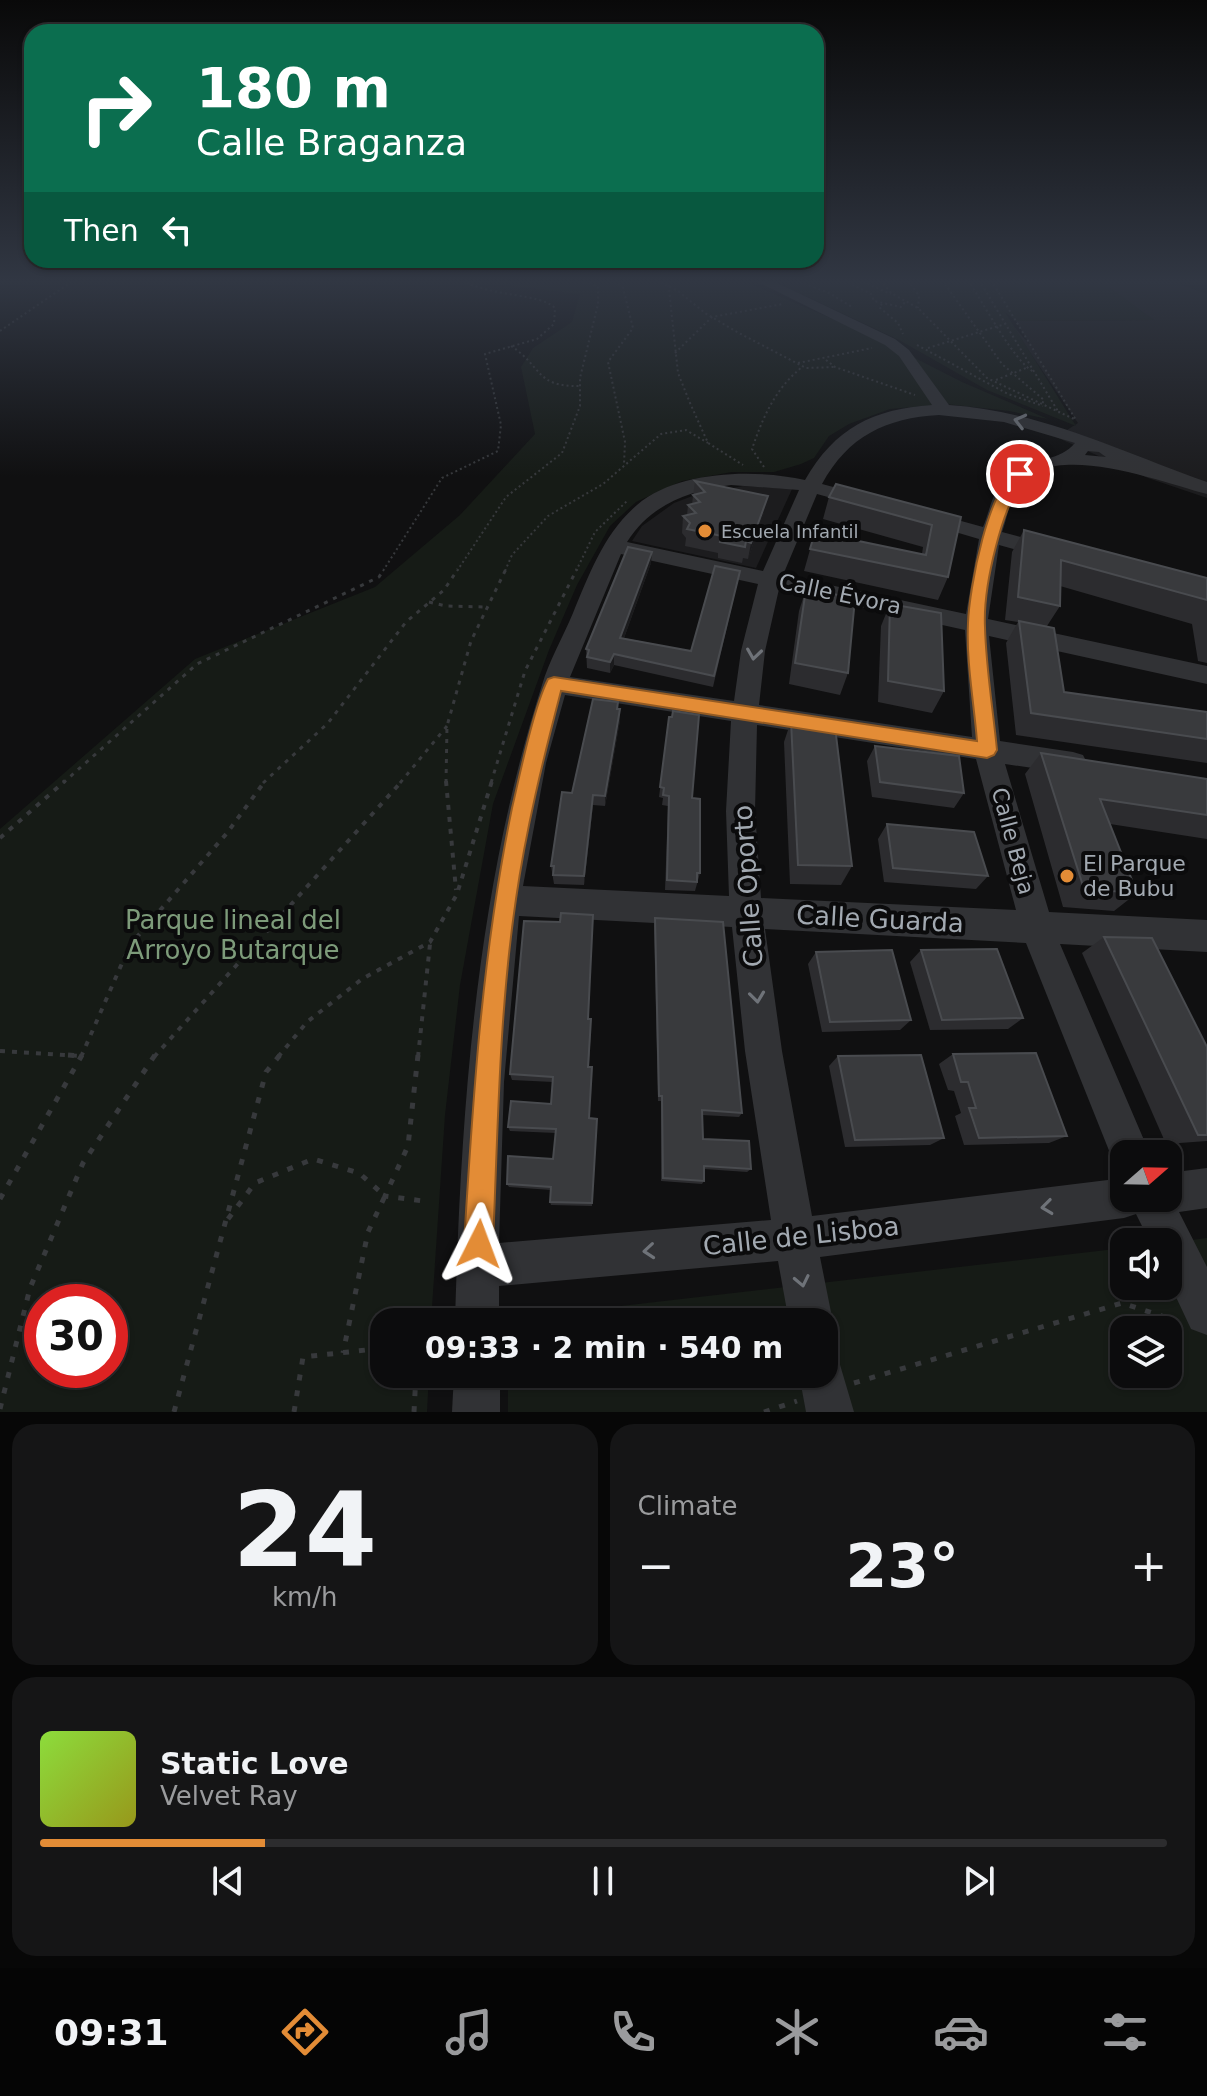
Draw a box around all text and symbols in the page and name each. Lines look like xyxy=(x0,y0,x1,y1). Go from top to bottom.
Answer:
text: 180 m xyxy=(196,55,391,120)
icon: right xyxy=(64,56,168,160)
text: Calle Braganza xyxy=(196,122,467,163)
icon: left xyxy=(155,208,199,252)
text: Then xyxy=(64,213,139,248)
one-way arrow xyxy=(1014,413,1027,430)
pin xyxy=(986,440,1054,508)
icon: arrive xyxy=(998,452,1042,496)
place label: Escuela Infantil xyxy=(721,521,858,542)
marker: Escuela Infantil xyxy=(696,522,714,540)
street label: Calle Évora xyxy=(777,569,903,619)
one-way arrow xyxy=(746,648,763,661)
street label: Calle Beja xyxy=(987,785,1039,897)
street label: Calle Oporto xyxy=(727,804,769,968)
place label: El Parque de Bubu xyxy=(1083,851,1186,901)
marker: El Parque de Bubu xyxy=(1058,867,1076,885)
street label: Calle Guarda xyxy=(795,900,965,938)
park label: Parque lineal del Arroyo Butarque xyxy=(125,905,341,965)
one-way arrow xyxy=(748,991,765,1004)
north arrow xyxy=(1110,1140,1182,1212)
map controls xyxy=(1110,1140,1182,1388)
one-way arrow xyxy=(1040,1199,1053,1216)
position arrow xyxy=(437,1202,521,1286)
street label: Calle de Lisboa xyxy=(701,1211,901,1261)
button: sound xyxy=(1110,1228,1182,1300)
one-way arrow xyxy=(642,1243,655,1260)
one-way arrow xyxy=(793,1274,810,1287)
speed limit sign: 30 xyxy=(24,1284,128,1388)
button: layers xyxy=(1110,1316,1182,1388)
text: 09:33 · 2 min · 540 m xyxy=(425,1330,783,1365)
text: 24 xyxy=(232,1469,377,1591)
text: Climate xyxy=(638,1491,738,1521)
text: 23° xyxy=(846,1531,959,1601)
text: − xyxy=(638,1540,674,1591)
text: + xyxy=(1130,1540,1167,1591)
text: km/h xyxy=(272,1582,338,1612)
text: Static Love xyxy=(160,1746,349,1781)
text: Velvet Ray xyxy=(160,1781,298,1811)
icon: previous xyxy=(206,1859,250,1903)
icon: pause xyxy=(581,1859,625,1903)
icon: next xyxy=(957,1859,1001,1903)
icon: directions xyxy=(277,2004,333,2060)
icon: music xyxy=(441,2004,497,2060)
icon: phone xyxy=(605,2004,661,2060)
icon: climate xyxy=(769,2004,825,2060)
icon: car xyxy=(933,2004,989,2060)
icon: filters xyxy=(1097,2004,1153,2060)
text: 09:31 xyxy=(54,2012,169,2053)

